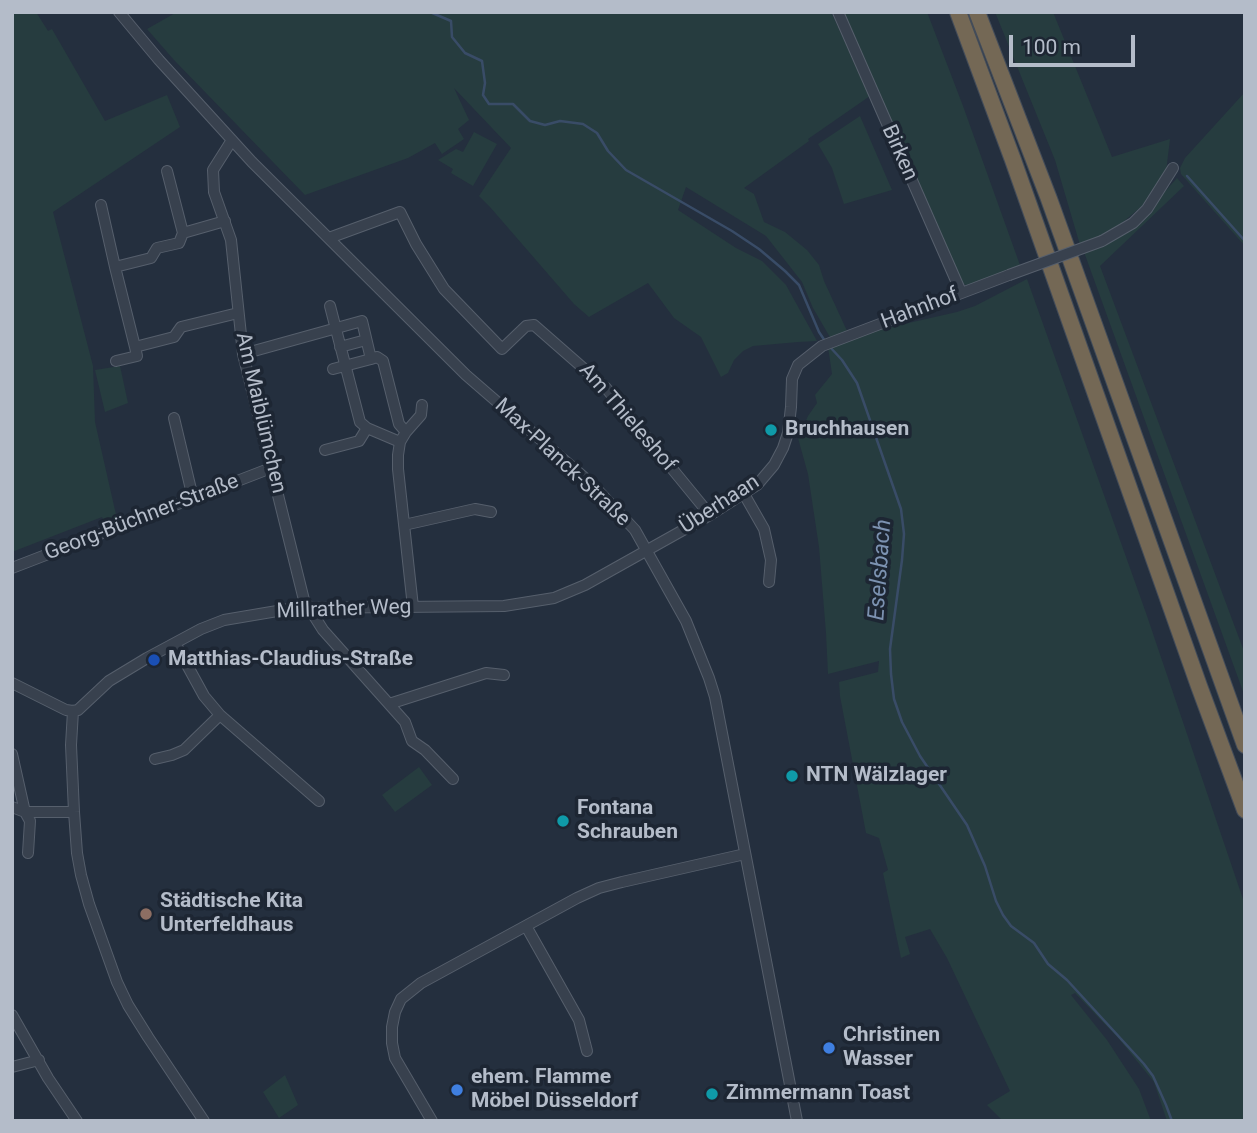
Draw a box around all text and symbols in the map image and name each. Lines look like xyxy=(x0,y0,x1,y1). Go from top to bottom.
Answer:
scale bar xyxy=(1012,21,1138,65)
text: 100 m xyxy=(1022,35,1081,59)
street label: Birken xyxy=(876,121,922,185)
street label: Hahnhof xyxy=(878,283,962,335)
street label: Am Maiblümchen xyxy=(229,330,291,496)
street label: Am Thieleshof xyxy=(573,359,681,477)
street label: Max-Planck-Straße xyxy=(489,394,635,532)
place label: Bruchhausen xyxy=(785,417,909,443)
marker: Bruchhausen xyxy=(763,422,779,438)
street label: Georg-Büchner-Straße xyxy=(41,469,243,567)
street label: Überhaan xyxy=(676,470,764,540)
water label: Eselsbach xyxy=(864,518,898,622)
street label: Millrather Weg xyxy=(276,595,412,625)
place label: Matthias-Claudius-Straße xyxy=(168,647,413,673)
marker: Matthias-Claudius-Straße xyxy=(146,652,162,668)
place label: NTN Wälzlager xyxy=(806,763,947,789)
marker: NTN Wälzlager xyxy=(784,768,800,784)
place label: Fontana Schrauben xyxy=(577,796,678,846)
marker: Fontana Schrauben xyxy=(555,813,571,829)
place label: Städtische Kita Unterfeldhaus xyxy=(160,889,303,939)
marker: Städtische Kita Unterfeldhaus xyxy=(138,906,154,922)
place label: Christinen Wasser xyxy=(843,1023,940,1073)
marker: Christinen Wasser xyxy=(821,1040,837,1056)
place label: ehem. Flamme Möbel Düsseldorf xyxy=(471,1065,638,1115)
place label: Zimmermann Toast xyxy=(726,1081,910,1107)
marker: ehem. Flamme Möbel Düsseldorf xyxy=(449,1082,465,1098)
marker: Zimmermann Toast xyxy=(704,1086,720,1102)

